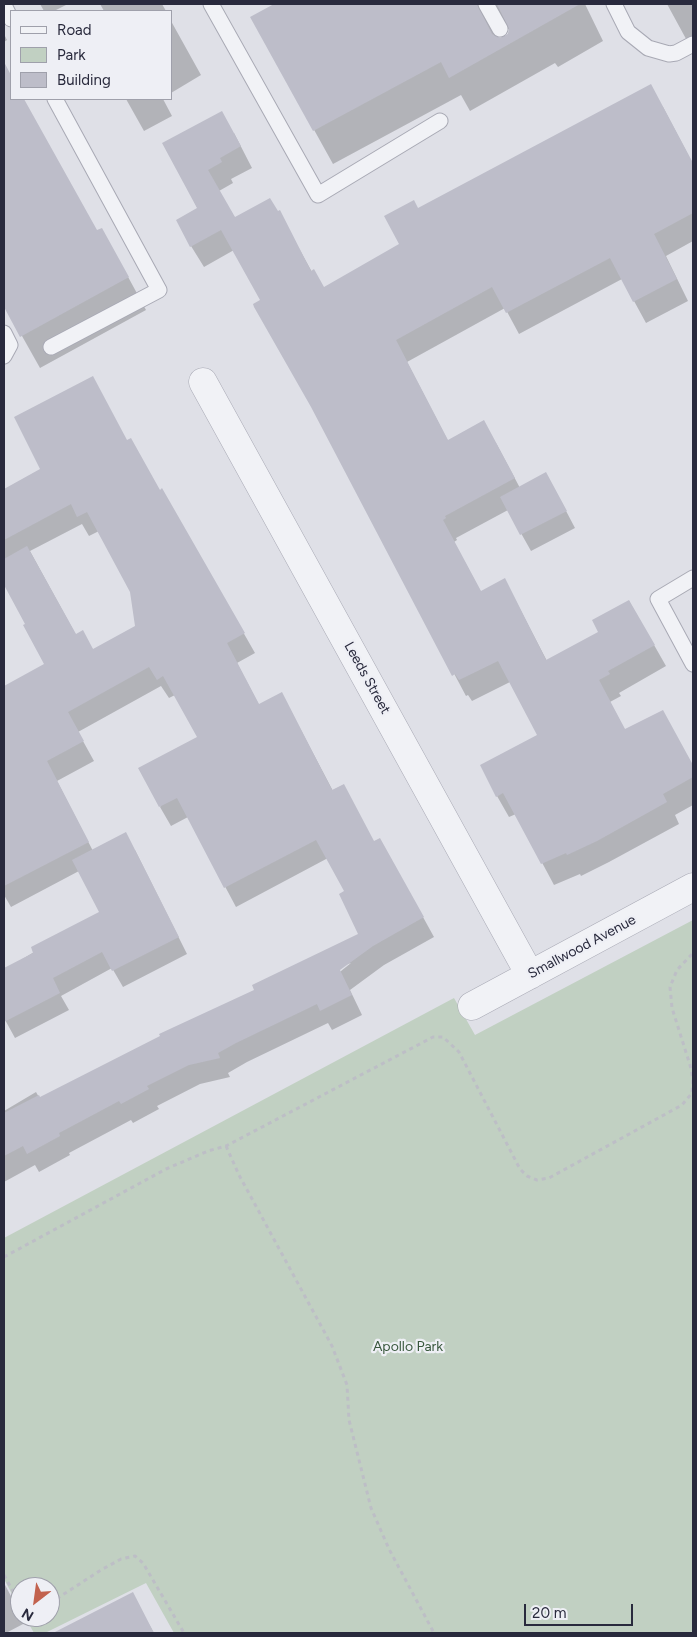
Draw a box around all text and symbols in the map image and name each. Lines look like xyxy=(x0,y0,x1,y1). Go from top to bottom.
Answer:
legend xyxy=(10,10,172,100)
text: Road xyxy=(57,21,92,39)
text: Park xyxy=(57,46,86,64)
text: Building xyxy=(57,71,111,89)
street label: Leeds Street xyxy=(340,639,394,717)
street label: Smallwood Avenue xyxy=(525,911,639,983)
park label: Apollo Park xyxy=(373,1339,443,1355)
north arrow xyxy=(10,1577,60,1627)
scale bar xyxy=(527,1594,636,1626)
text: N xyxy=(19,1604,37,1625)
text: 20 m xyxy=(532,1604,566,1622)

